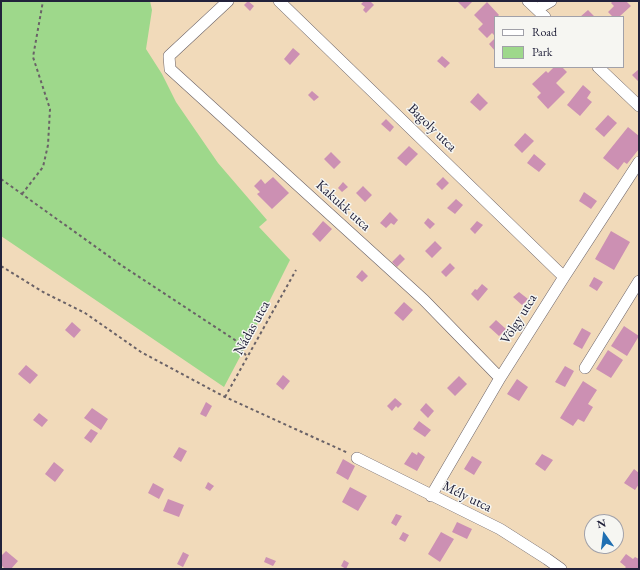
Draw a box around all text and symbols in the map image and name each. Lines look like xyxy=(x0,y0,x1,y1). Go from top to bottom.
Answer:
legend xyxy=(494,16,624,68)
text: Road xyxy=(532,24,557,40)
text: Park xyxy=(532,44,552,60)
street label: Bagoly utca xyxy=(404,101,460,155)
street label: Kakukk utca xyxy=(312,177,374,235)
street label: Völgy utca xyxy=(497,291,541,347)
street label: Nádas utca xyxy=(230,298,274,358)
street label: Mély utca xyxy=(440,478,494,516)
north arrow xyxy=(584,514,624,554)
text: N xyxy=(595,515,607,531)

